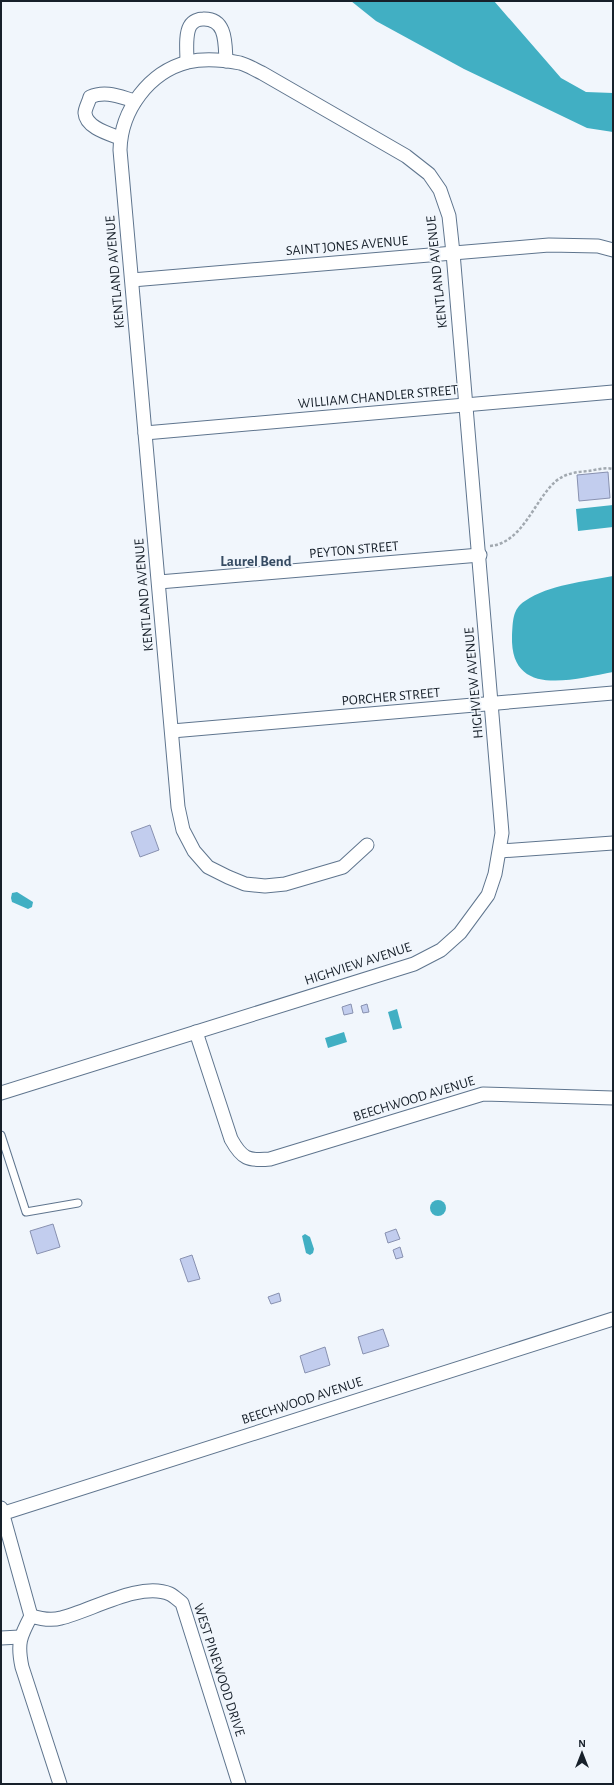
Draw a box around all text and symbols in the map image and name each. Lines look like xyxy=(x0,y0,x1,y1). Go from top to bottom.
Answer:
street label: KENTLAND AVENUE xyxy=(103,215,127,329)
street label: KENTLAND AVENUE xyxy=(424,215,450,329)
street label: SAINT JONES AVENUE xyxy=(285,234,409,258)
street label: WILLIAM CHANDLER STREET xyxy=(297,383,459,411)
street label: KENTLAND AVENUE xyxy=(132,538,156,652)
street label: PEYTON STREET xyxy=(309,539,400,561)
district label: Laurel Bend xyxy=(220,554,292,569)
street label: HIGHVIEW AVENUE xyxy=(462,627,486,739)
street label: PORCHER STREET xyxy=(341,686,441,708)
street label: HIGHVIEW AVENUE xyxy=(303,940,413,988)
street label: BEECHWOOD AVENUE xyxy=(352,1074,477,1124)
street label: BEECHWOOD AVENUE xyxy=(240,1375,364,1427)
street label: WEST PINEWOOD DRIVE xyxy=(191,1602,247,1738)
north arrow xyxy=(562,1733,602,1773)
text: N xyxy=(578,1738,586,1749)

